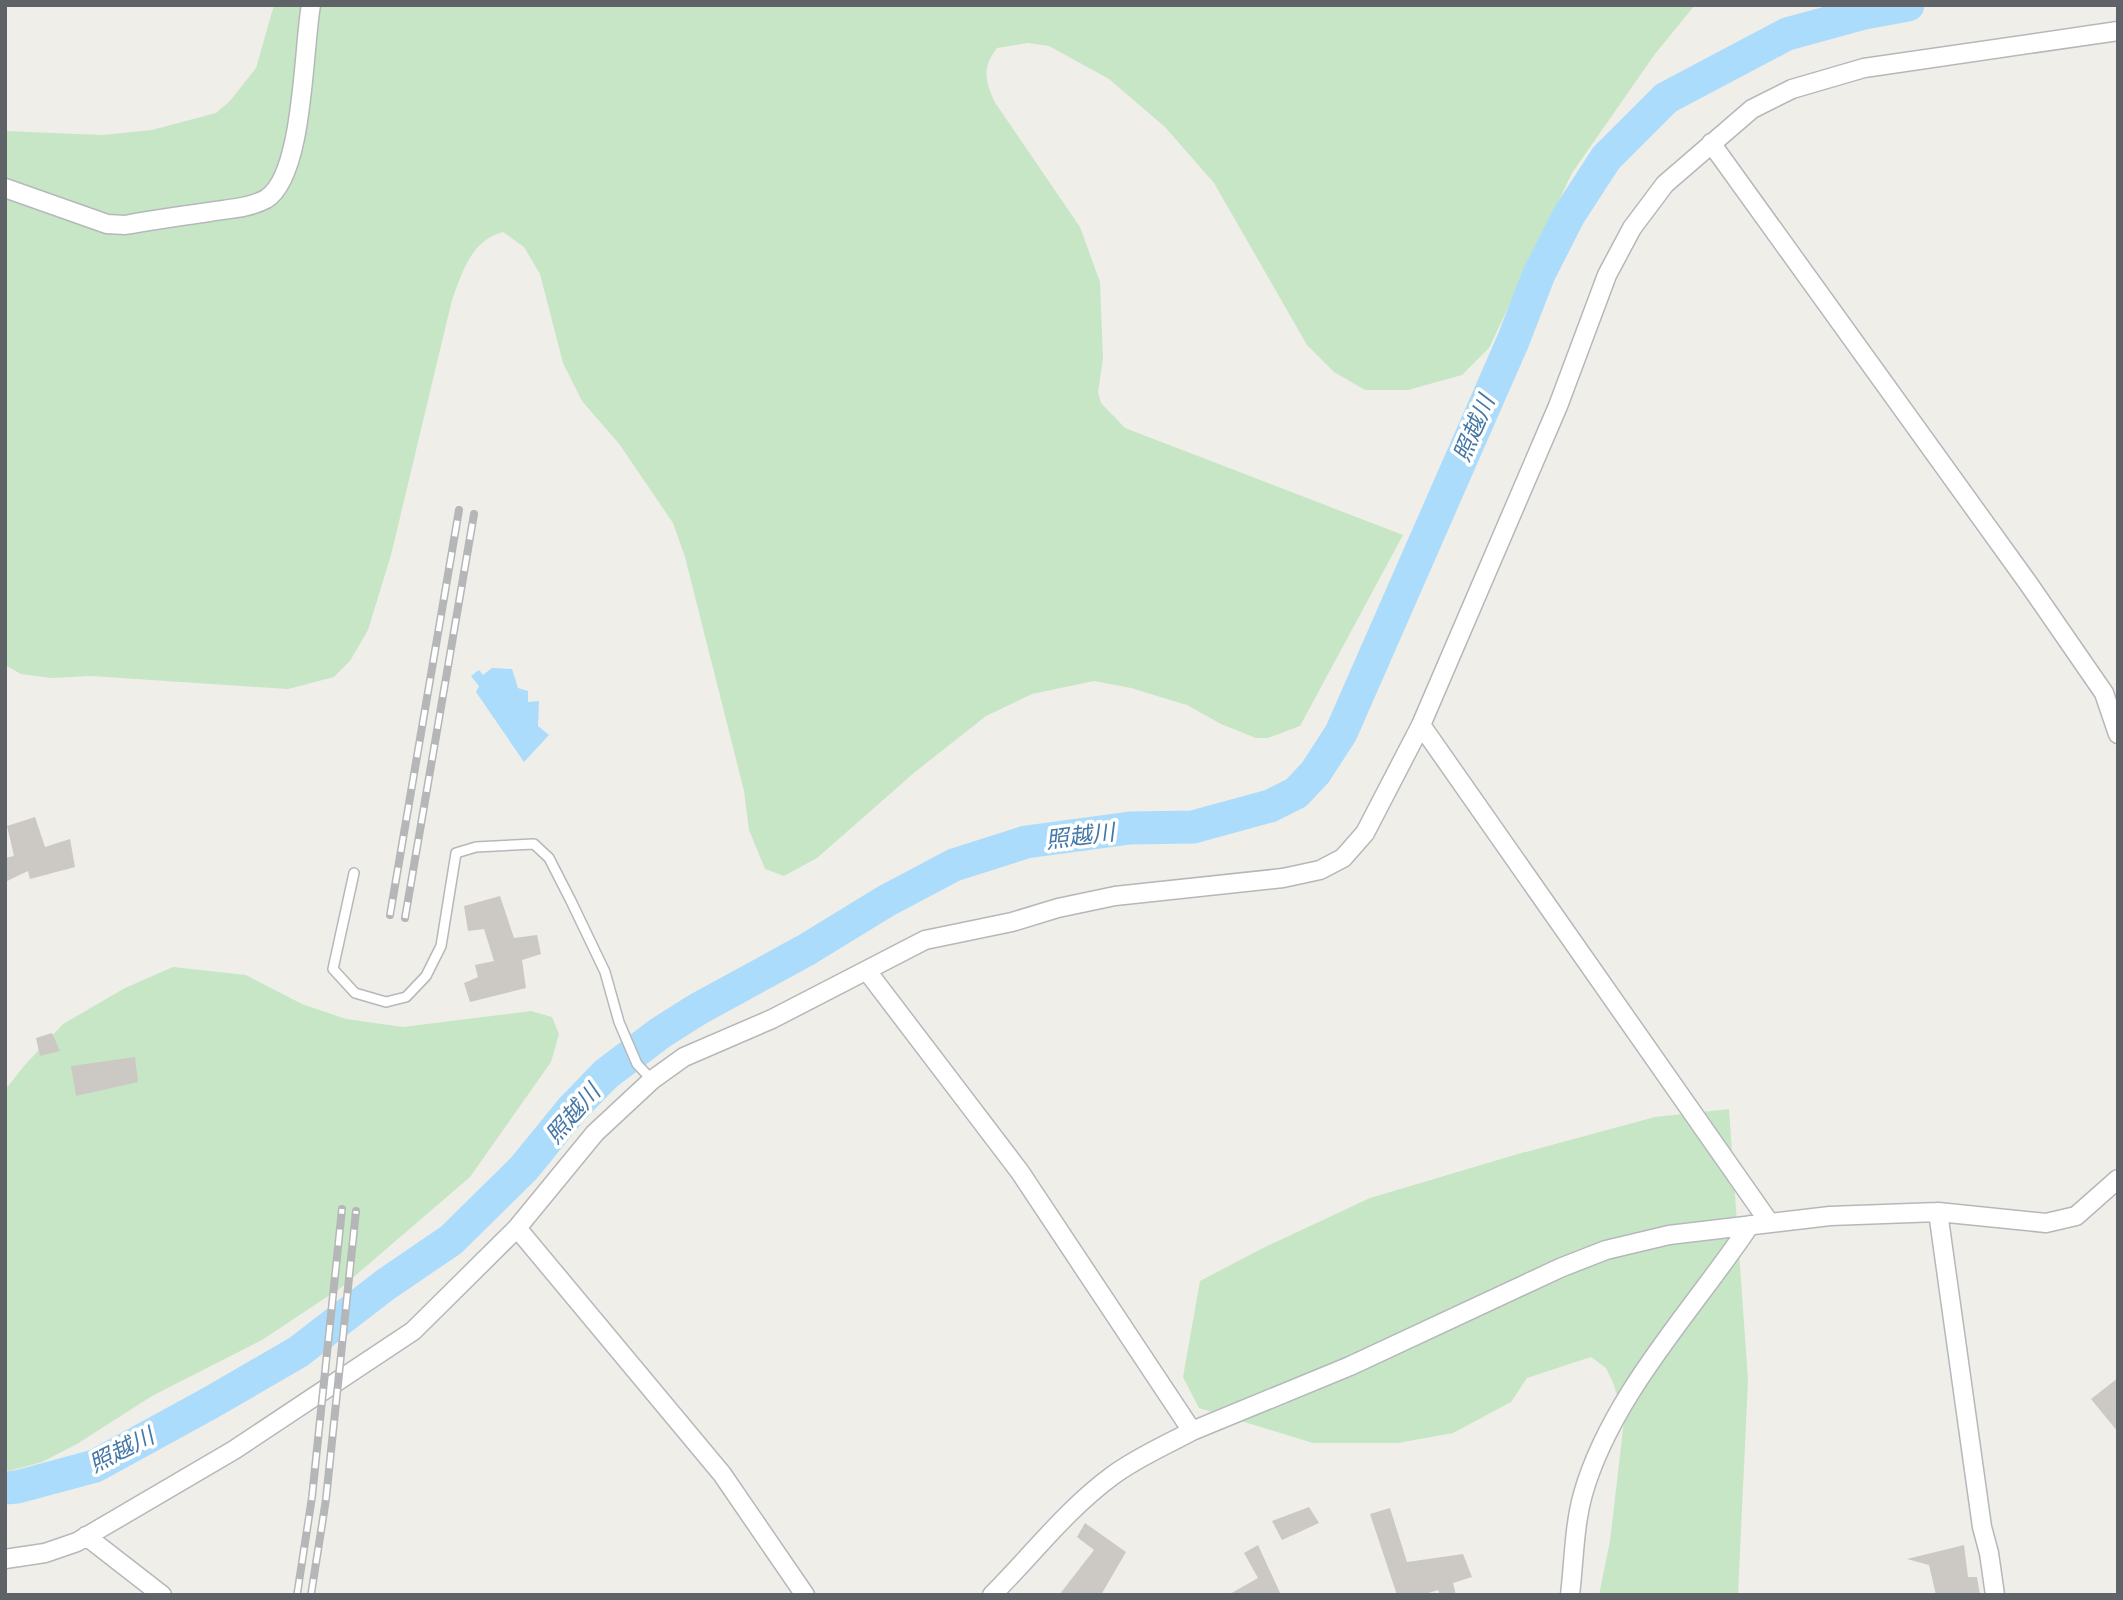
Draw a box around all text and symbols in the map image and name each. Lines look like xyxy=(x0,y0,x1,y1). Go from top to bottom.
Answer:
water label: 照越川 xyxy=(1447,388,1501,465)
water label: 照越川 xyxy=(1044,817,1119,853)
water label: 照越川 xyxy=(539,1076,607,1148)
water label: 照越川 xyxy=(84,1420,161,1477)

